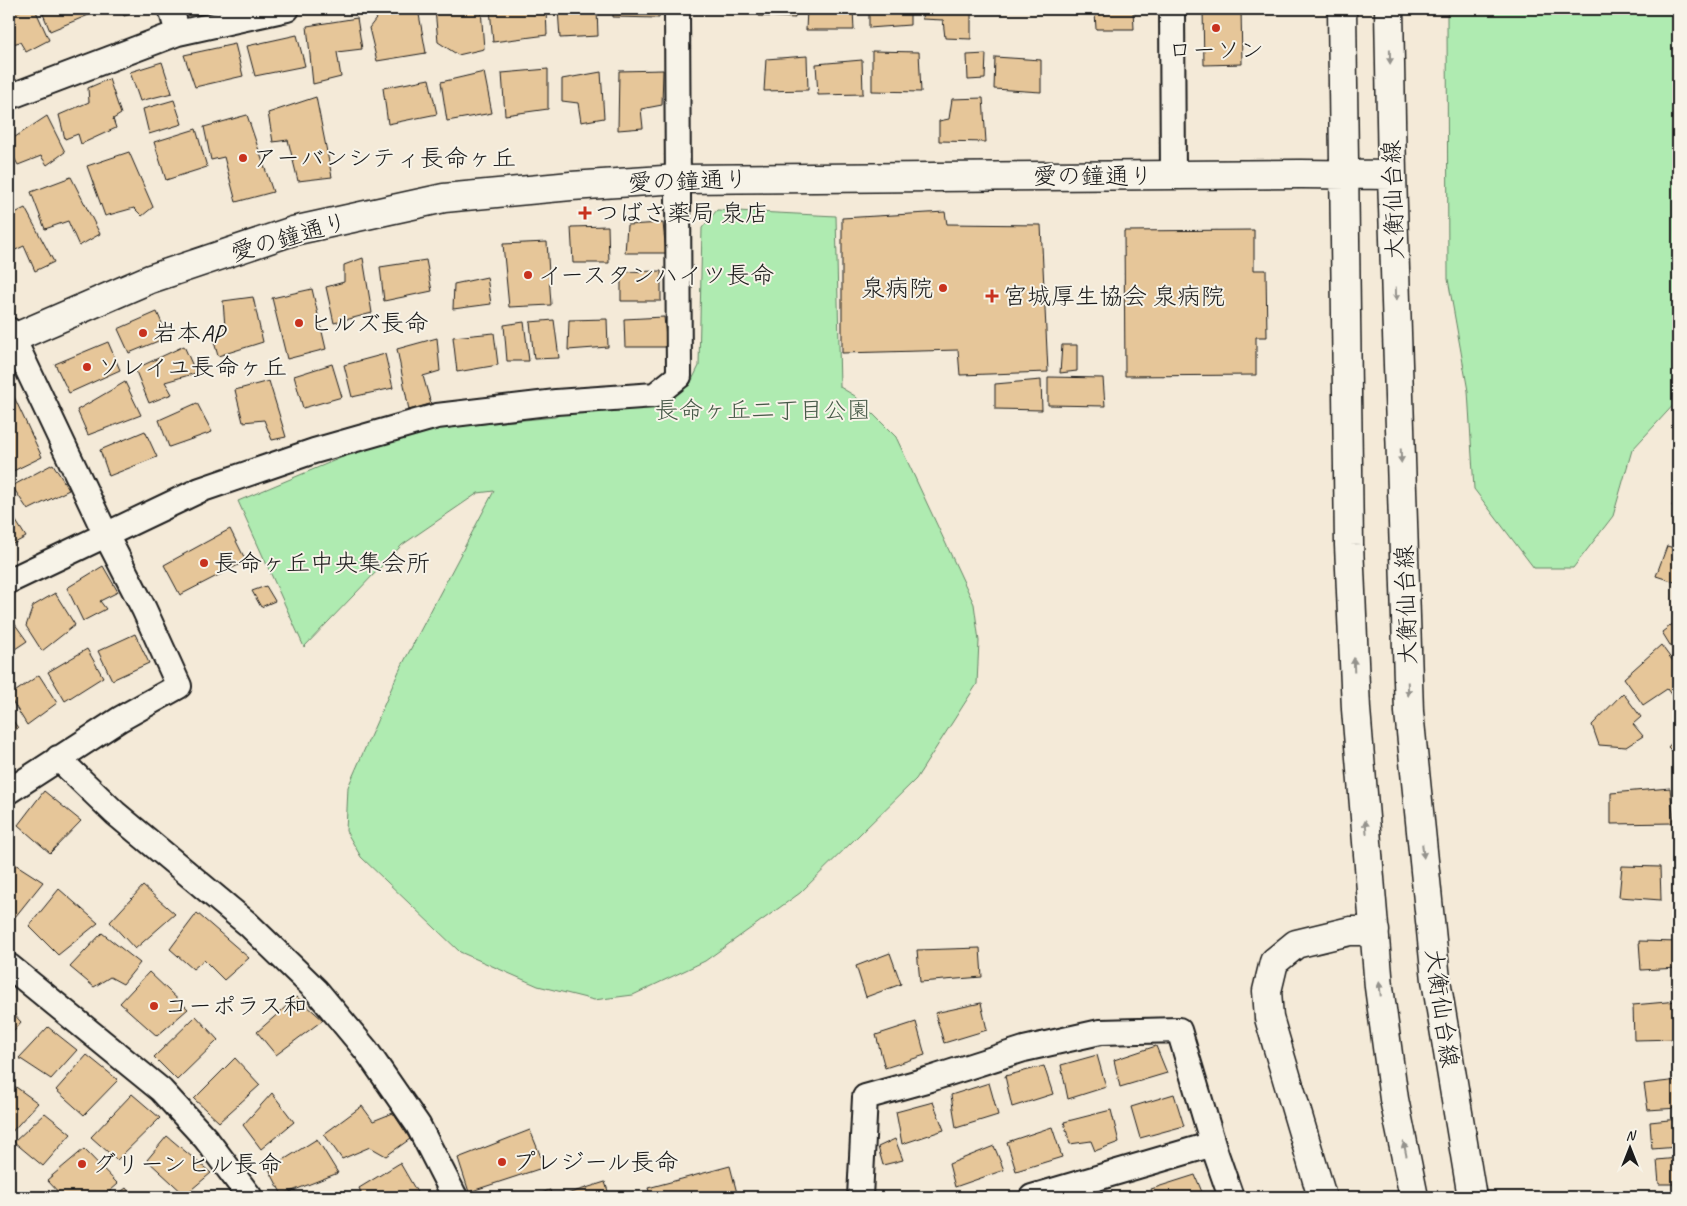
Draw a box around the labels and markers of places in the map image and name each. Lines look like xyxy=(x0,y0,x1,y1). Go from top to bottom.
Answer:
marker: ローソン xyxy=(1210,22,1222,34)
place label: ローソン xyxy=(1168,35,1264,65)
place label: アーバンシティ長命ヶ丘 xyxy=(253,143,516,173)
marker: アーバンシティ長命ヶ丘 xyxy=(237,152,249,164)
place label: つばさ薬局 泉店 xyxy=(595,198,769,228)
marker: つばさ薬局 泉店 xyxy=(579,207,591,219)
place label: イースタンハイツ長命 xyxy=(538,260,774,290)
marker: イースタンハイツ長命 xyxy=(522,269,534,281)
place label: 泉病院 xyxy=(861,273,933,303)
place label: 宮城厚生協会 泉病院 xyxy=(1003,281,1225,311)
marker: 泉病院 xyxy=(937,282,949,294)
marker: 宮城厚生協会 泉病院 xyxy=(985,289,999,303)
place label: ヒルズ長命 xyxy=(309,308,429,338)
marker: ヒルズ長命 xyxy=(293,317,305,329)
place label: 岩本AP xyxy=(153,318,228,348)
marker: 岩本AP xyxy=(137,327,149,339)
place label: ソレイユ長命ヶ丘 xyxy=(97,352,287,382)
marker: ソレイユ長命ヶ丘 xyxy=(81,361,93,373)
place label: 長命ヶ丘中央集会所 xyxy=(214,548,430,578)
marker: 長命ヶ丘中央集会所 xyxy=(198,557,210,569)
place label: コーポラス和 xyxy=(164,991,307,1021)
marker: コーポラス和 xyxy=(148,1000,160,1012)
place label: プレジール長命 xyxy=(512,1147,679,1177)
place label: グリーンヒル長命 xyxy=(92,1149,282,1179)
marker: プレジール長命 xyxy=(496,1156,508,1168)
marker: グリーンヒル長命 xyxy=(76,1158,88,1170)

